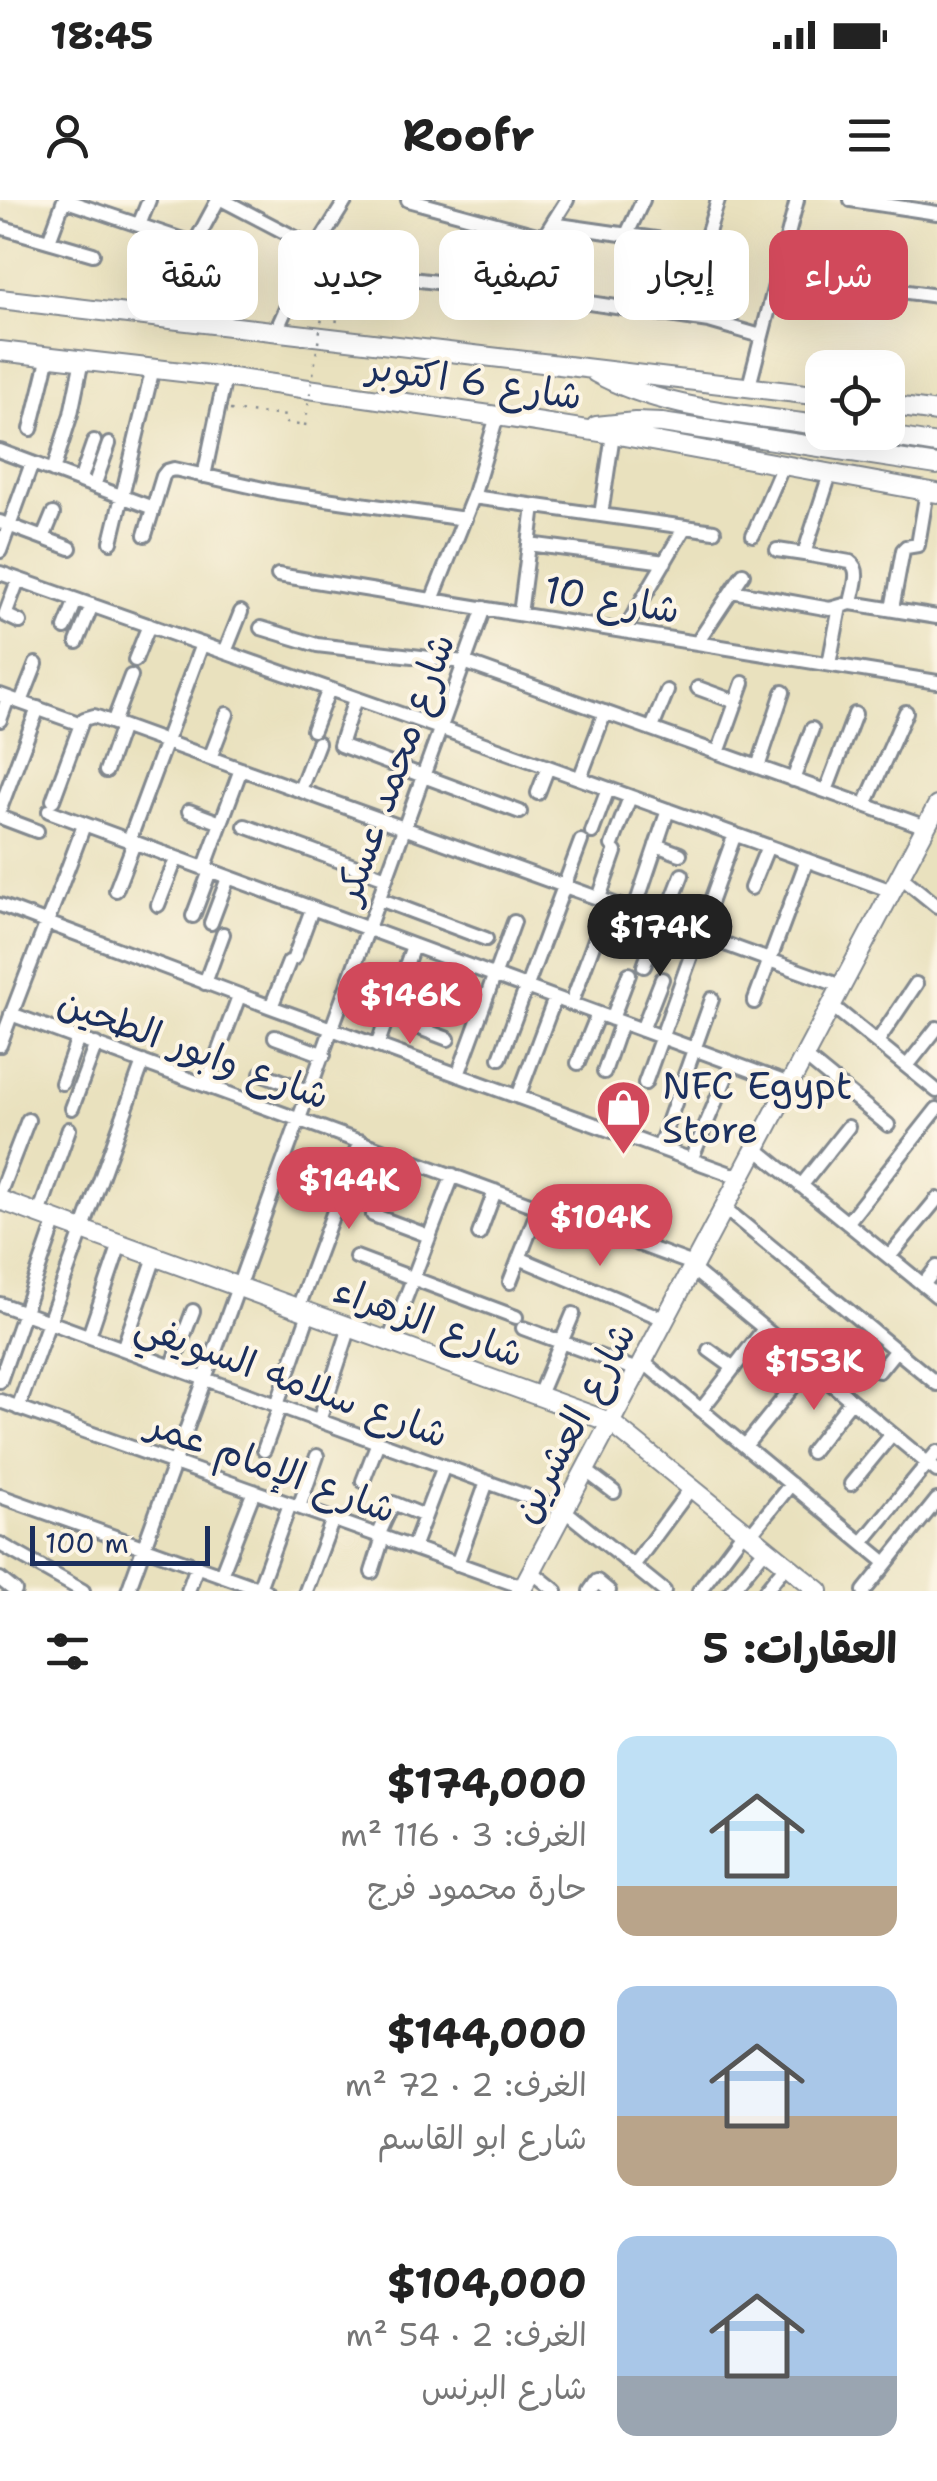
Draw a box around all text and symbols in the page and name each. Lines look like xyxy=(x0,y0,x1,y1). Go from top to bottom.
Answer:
text: 18:45 xyxy=(50,10,154,61)
text: Roofr xyxy=(402,105,535,165)
icon: person xyxy=(40,108,95,163)
icon: menu xyxy=(842,108,897,163)
chip: شقة xyxy=(127,230,258,320)
chip: جديد xyxy=(278,230,419,320)
chip: تصفية xyxy=(439,230,594,320)
chip: إيجار xyxy=(614,230,749,320)
chip: شراء xyxy=(769,230,908,320)
street label: شارع 6 اكتوبر xyxy=(361,340,585,423)
map controls xyxy=(805,350,905,450)
button: locate xyxy=(805,350,905,450)
street label: شارع 10 xyxy=(540,563,683,637)
street label: شارع محمد عسكر xyxy=(321,626,468,913)
pin: $174K xyxy=(590,894,730,979)
text: $174K xyxy=(609,905,711,948)
pin: $146K xyxy=(340,962,480,1047)
text: $146K xyxy=(359,973,461,1016)
street label: شارع وابور الطحين xyxy=(51,975,337,1123)
place label: NFC Egypt Store xyxy=(662,1060,852,1155)
shop icon: NFC Egypt Store xyxy=(593,1077,653,1156)
pin: $144K xyxy=(279,1147,419,1232)
text: $144K xyxy=(298,1158,400,1201)
pin: $104K xyxy=(530,1184,670,1269)
text: $104K xyxy=(549,1195,651,1238)
street label: شارع الزهراء xyxy=(327,1263,531,1381)
street label: شارع سلامه السويفي xyxy=(126,1299,455,1467)
street label: شارع العشرين xyxy=(499,1313,649,1532)
pin: $153K xyxy=(744,1328,884,1413)
text: $153K xyxy=(764,1339,864,1382)
street label: شارع الإمام عمر xyxy=(137,1396,403,1538)
scale bar xyxy=(30,1521,210,1566)
text: 100 m xyxy=(45,1524,129,1562)
text: العقارات: 5 xyxy=(703,1620,897,1676)
icon: filters xyxy=(40,1624,95,1679)
text: $174,000 xyxy=(386,1755,587,1811)
icon: home xyxy=(697,1776,817,1896)
text: الغرف: 3 · 116 m² xyxy=(340,1813,587,1856)
text: حارة محمود فرج xyxy=(367,1866,587,1909)
text: $144,000 xyxy=(386,2005,587,2061)
icon: home xyxy=(697,2026,817,2146)
text: الغرف: 2 · 72 m² xyxy=(345,2063,587,2106)
text: شارع ابو القاسم xyxy=(377,2116,587,2159)
text: $104,000 xyxy=(387,2255,587,2311)
icon: home xyxy=(697,2276,817,2396)
text: الغرف: 2 · 54 m² xyxy=(346,2313,587,2356)
text: شارع البرنس xyxy=(421,2366,587,2409)

